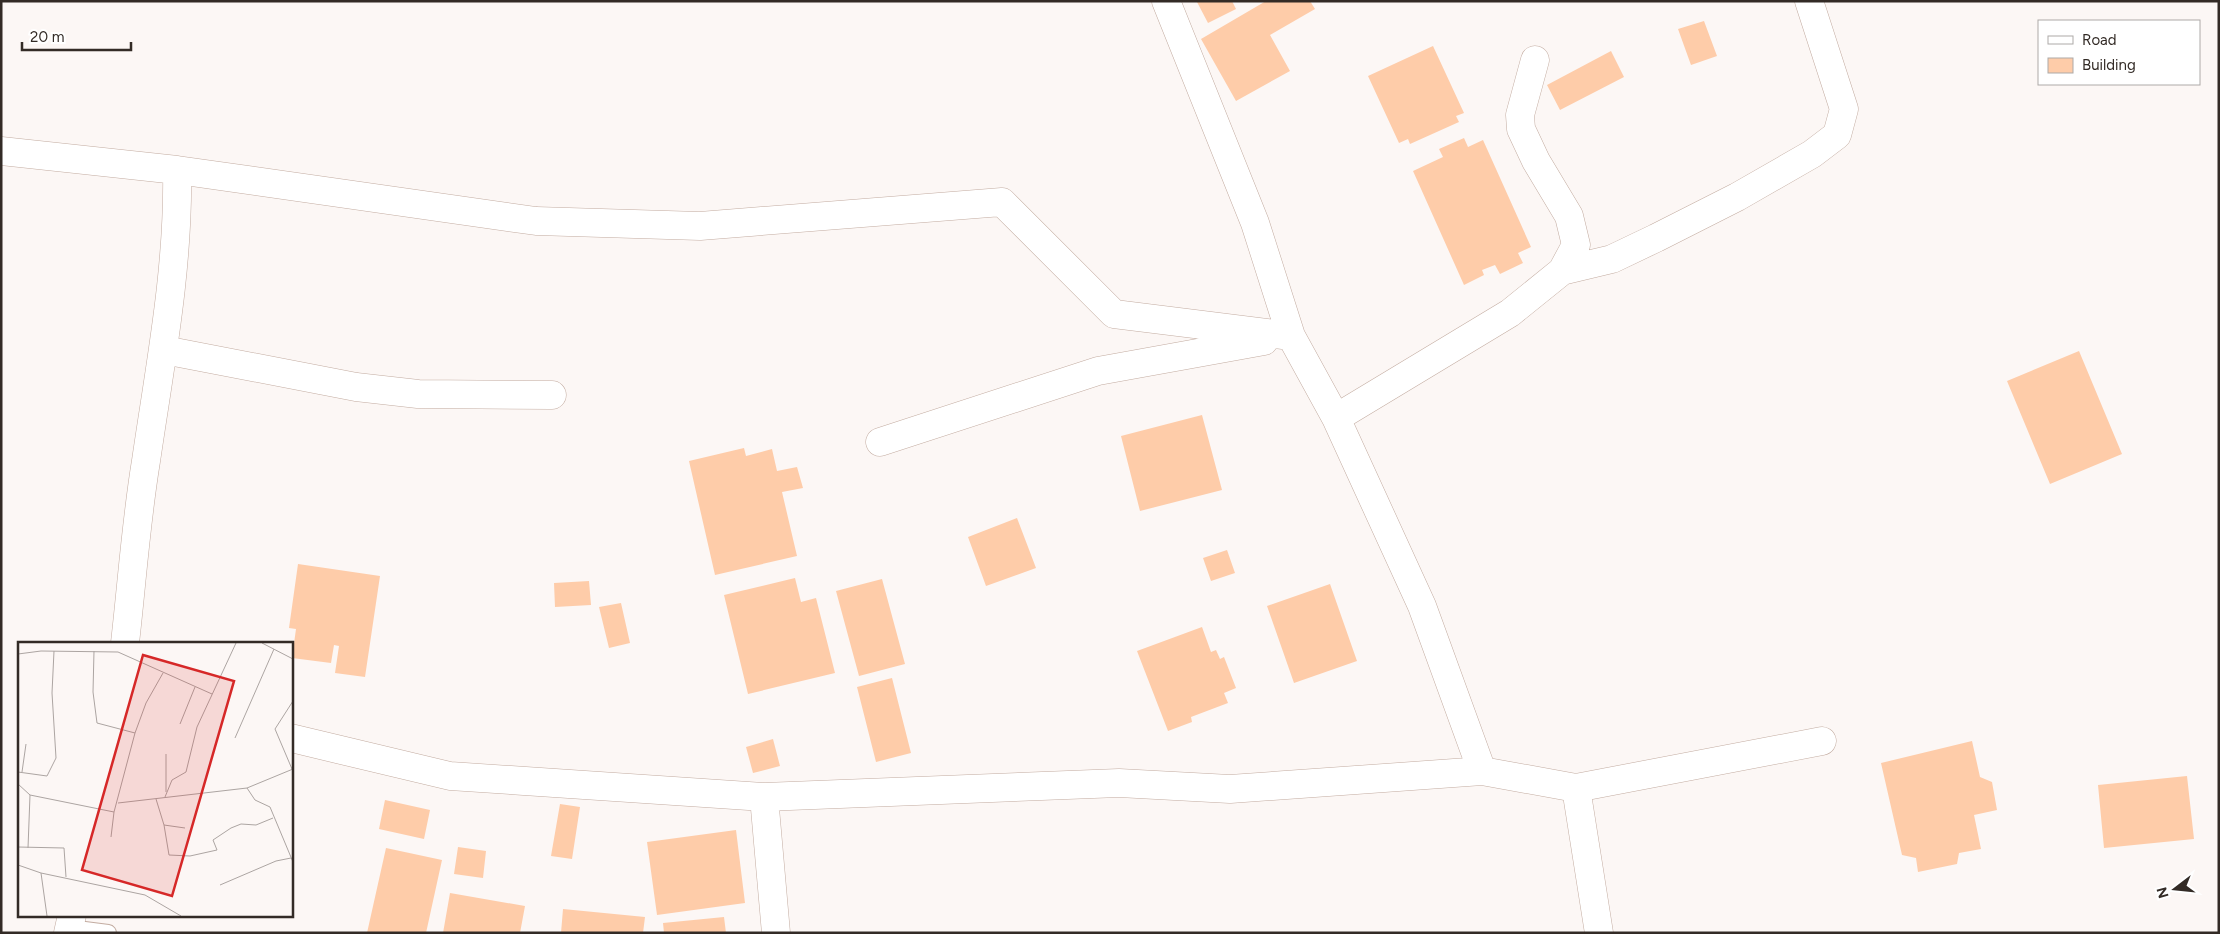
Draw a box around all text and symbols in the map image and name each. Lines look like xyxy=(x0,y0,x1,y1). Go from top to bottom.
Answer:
scale bar xyxy=(22,20,131,52)
legend xyxy=(2038,20,2200,85)
text: 20 m xyxy=(30,28,64,46)
text: Road xyxy=(2082,31,2117,49)
text: Building xyxy=(2082,56,2136,74)
inset map xyxy=(18,642,292,916)
north arrow xyxy=(2150,864,2200,914)
text: N xyxy=(2153,885,2173,900)

